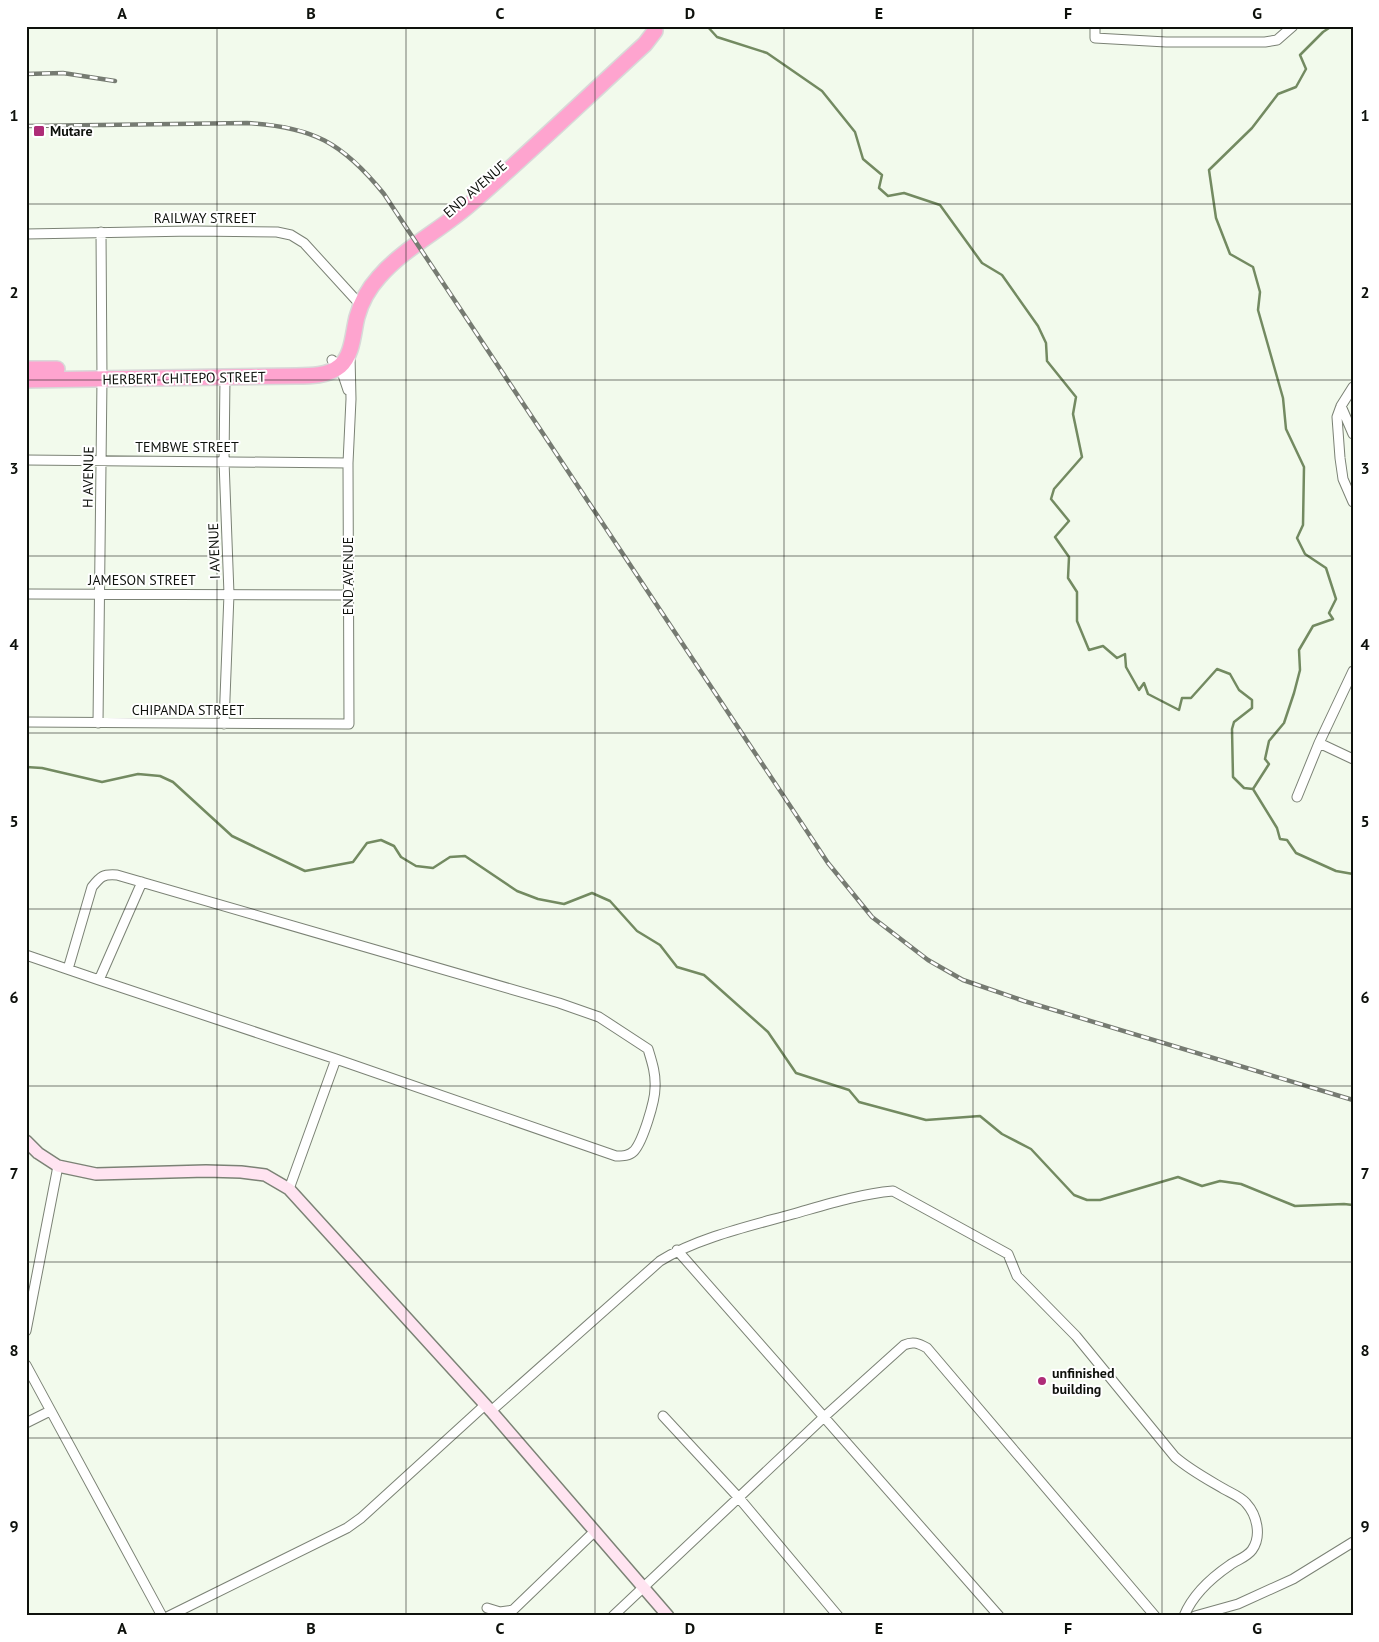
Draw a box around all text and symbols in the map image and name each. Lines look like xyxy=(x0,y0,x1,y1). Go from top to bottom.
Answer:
text: A xyxy=(117,3,127,23)
text: B xyxy=(306,3,316,23)
text: C xyxy=(496,3,505,23)
text: D xyxy=(685,3,695,23)
text: E xyxy=(875,3,883,23)
text: F xyxy=(1064,3,1072,23)
text: G xyxy=(1252,3,1262,23)
text: 1 xyxy=(9,105,19,125)
text: 1 xyxy=(1360,105,1370,125)
place label: Mutare xyxy=(50,122,93,140)
marker: Mutare xyxy=(32,124,46,138)
street label: END AVENUE xyxy=(439,156,511,222)
street label: RAILWAY STREET xyxy=(154,209,256,227)
text: 2 xyxy=(9,282,19,302)
text: 2 xyxy=(1360,282,1370,302)
street label: HERBERT CHITEPO STREET xyxy=(102,368,266,388)
street label: TEMBWE STREET xyxy=(135,438,239,456)
street label: H AVENUE xyxy=(78,446,98,508)
text: 3 xyxy=(9,458,19,478)
text: 3 xyxy=(1360,458,1370,478)
street label: I AVENUE xyxy=(204,522,224,580)
street label: END AVENUE xyxy=(339,537,357,615)
street label: JAMESON STREET xyxy=(87,571,196,589)
text: 4 xyxy=(9,634,19,654)
text: 4 xyxy=(1360,634,1370,654)
street label: CHIPANDA STREET xyxy=(132,701,244,719)
text: 5 xyxy=(9,811,19,831)
text: 5 xyxy=(1360,811,1370,831)
text: 6 xyxy=(9,987,19,1007)
text: 6 xyxy=(1360,987,1370,1007)
text: 7 xyxy=(9,1163,19,1183)
text: 7 xyxy=(1360,1163,1370,1183)
text: 8 xyxy=(9,1340,19,1360)
text: 8 xyxy=(1360,1340,1370,1360)
place label: unfinished building xyxy=(1052,1364,1115,1398)
marker: unfinished building xyxy=(1036,1375,1048,1387)
text: 9 xyxy=(9,1516,19,1536)
text: 9 xyxy=(1360,1516,1370,1536)
text: A xyxy=(117,1618,127,1638)
text: B xyxy=(306,1618,316,1638)
text: C xyxy=(496,1618,505,1638)
text: D xyxy=(685,1618,695,1638)
text: E xyxy=(875,1618,883,1638)
text: F xyxy=(1064,1618,1072,1638)
text: G xyxy=(1252,1618,1262,1638)

